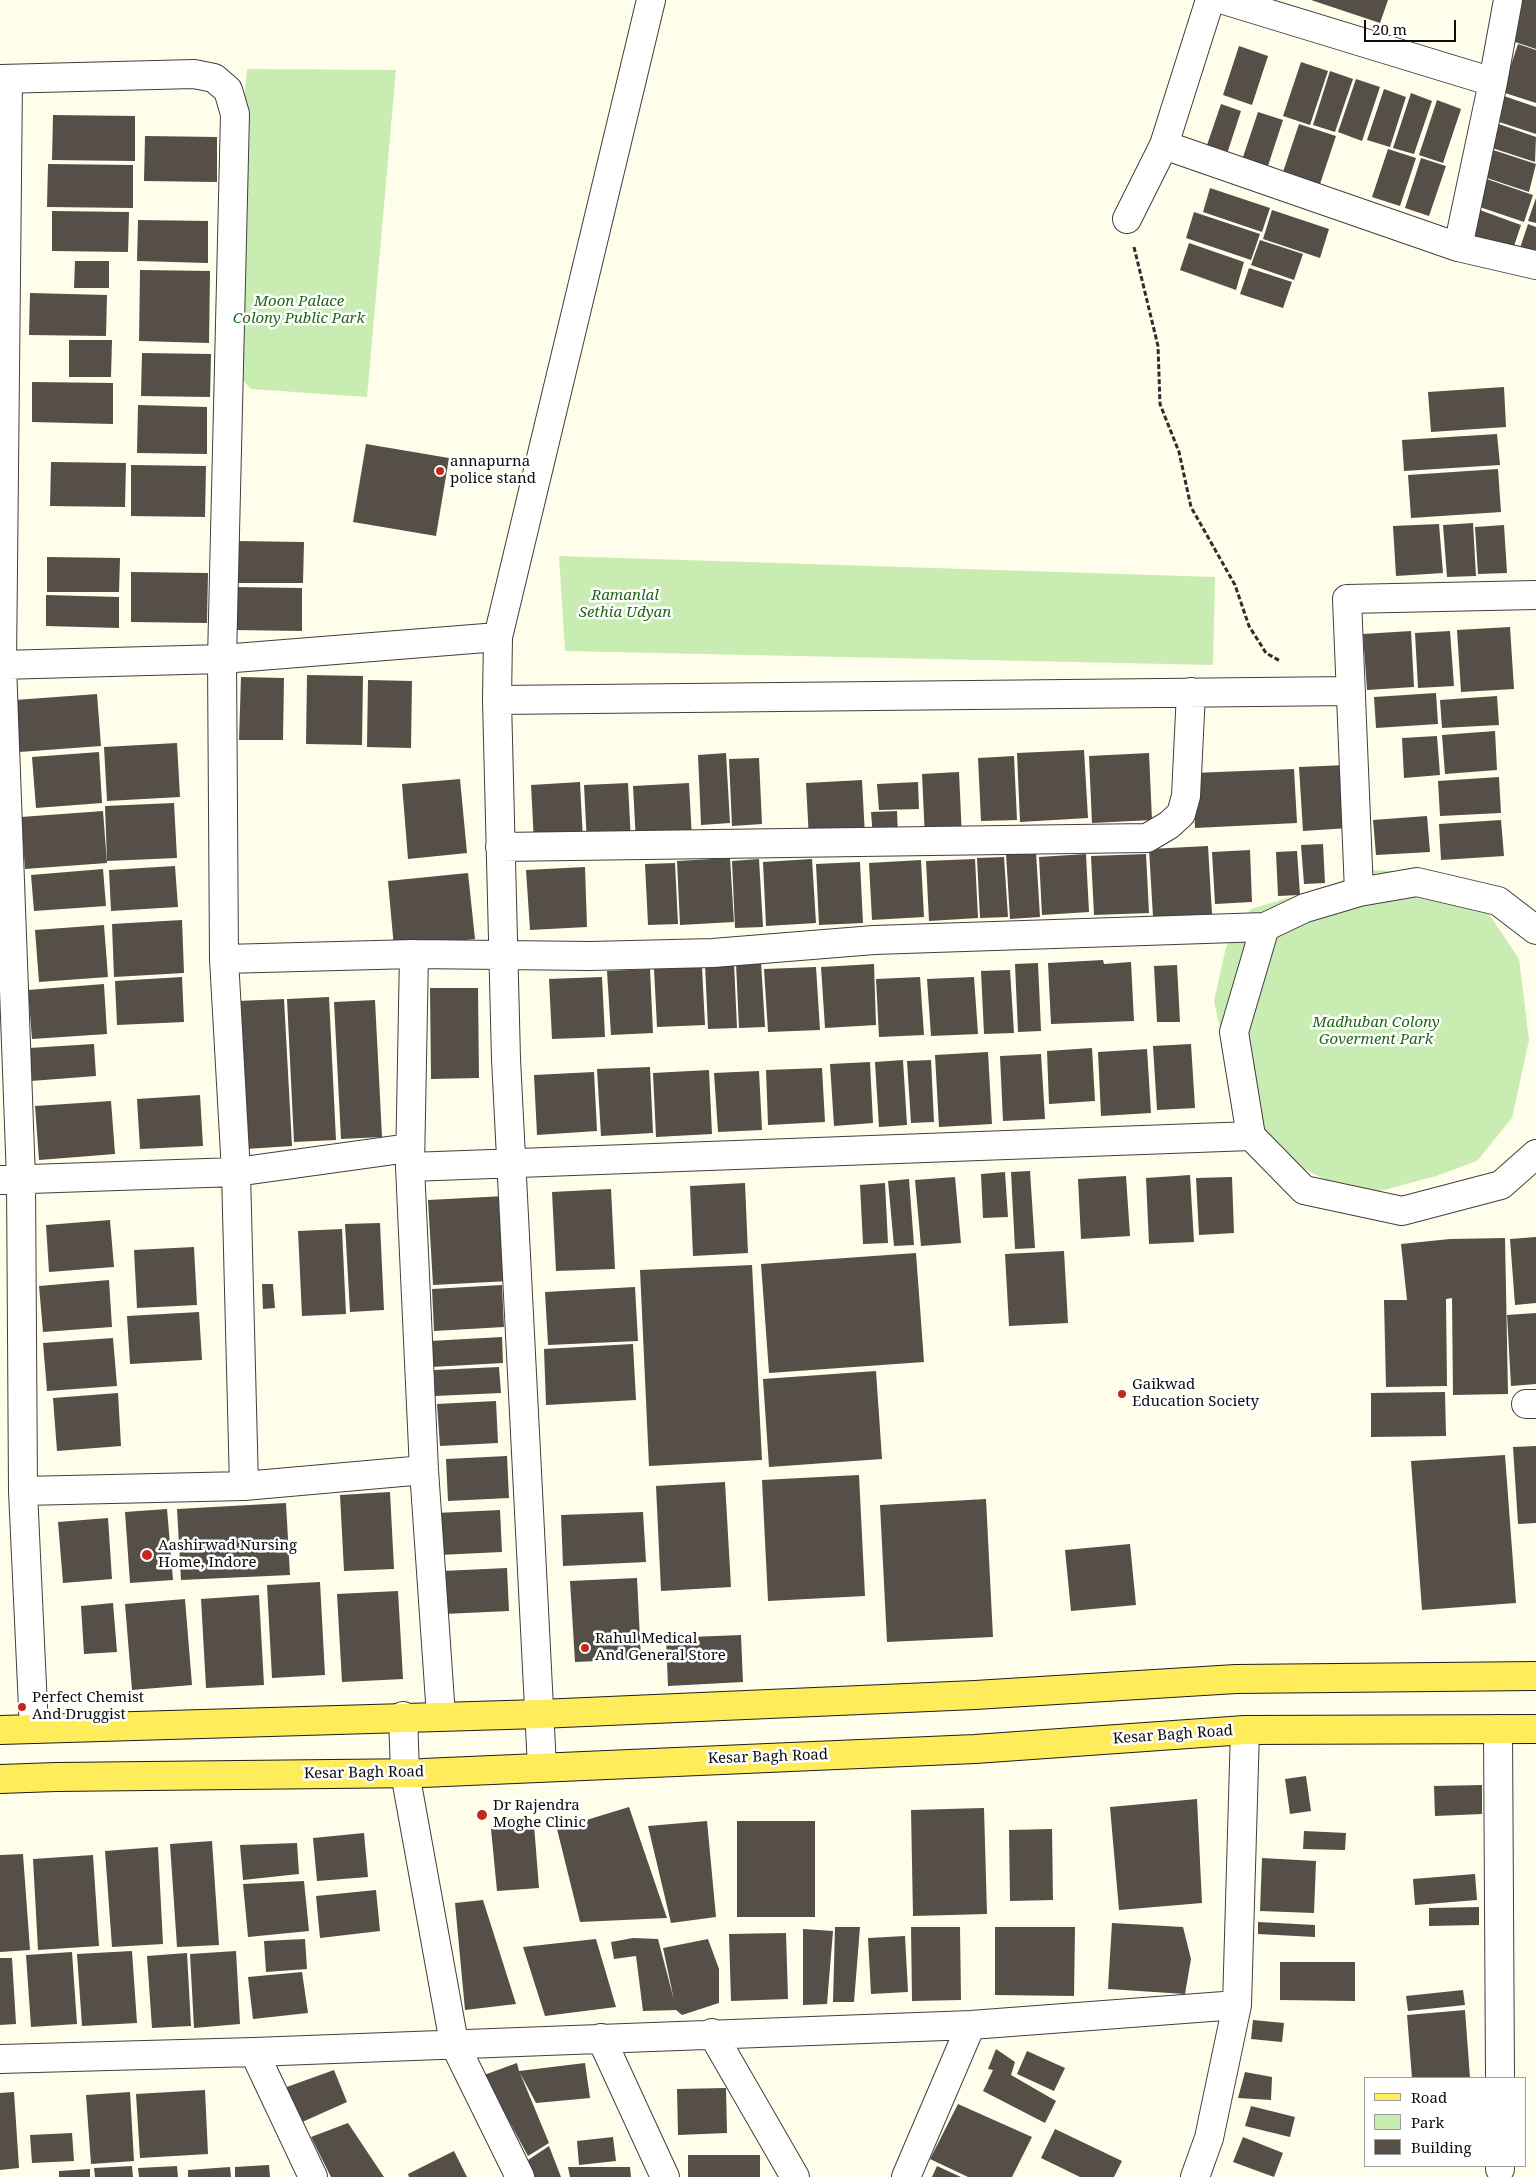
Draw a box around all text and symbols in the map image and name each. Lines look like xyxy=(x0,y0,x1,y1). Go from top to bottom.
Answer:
scale bar xyxy=(1366,10,1458,42)
text: 20 m xyxy=(1372,19,1407,39)
park label: Moon Palace Colony Public Park xyxy=(233,293,365,328)
place label: annapurna police stand xyxy=(450,453,536,488)
marker: annapurna police stand xyxy=(434,465,446,477)
park label: Ramanlal Sethia Udyan xyxy=(579,587,671,622)
park label: Madhuban Colony Goverment Park xyxy=(1312,1014,1440,1049)
place label: Gaikwad Education Society xyxy=(1132,1376,1259,1411)
marker: Gaikwad Education Society xyxy=(1116,1388,1128,1400)
place label: Aashirwad Nursing Home, Indore xyxy=(158,1537,297,1572)
marker: Aashirwad Nursing Home, Indore xyxy=(140,1548,154,1562)
place label: Rahul Medical And General Store xyxy=(595,1630,726,1665)
marker: Rahul Medical And General Store xyxy=(579,1642,591,1654)
place label: Perfect Chemist And Druggist xyxy=(32,1689,144,1724)
marker: Perfect Chemist And Druggist xyxy=(16,1701,28,1713)
street label: Kesar Bagh Road xyxy=(1112,1722,1234,1748)
street label: Kesar Bagh Road xyxy=(708,1746,828,1768)
street label: Kesar Bagh Road xyxy=(304,1763,424,1783)
place label: Dr Rajendra Moghe Clinic xyxy=(493,1797,586,1832)
marker: Dr Rajendra Moghe Clinic xyxy=(475,1808,489,1822)
legend xyxy=(1364,2077,1526,2167)
text: Road xyxy=(1411,2087,1447,2107)
text: Park xyxy=(1411,2112,1444,2132)
text: Building xyxy=(1411,2137,1472,2157)

